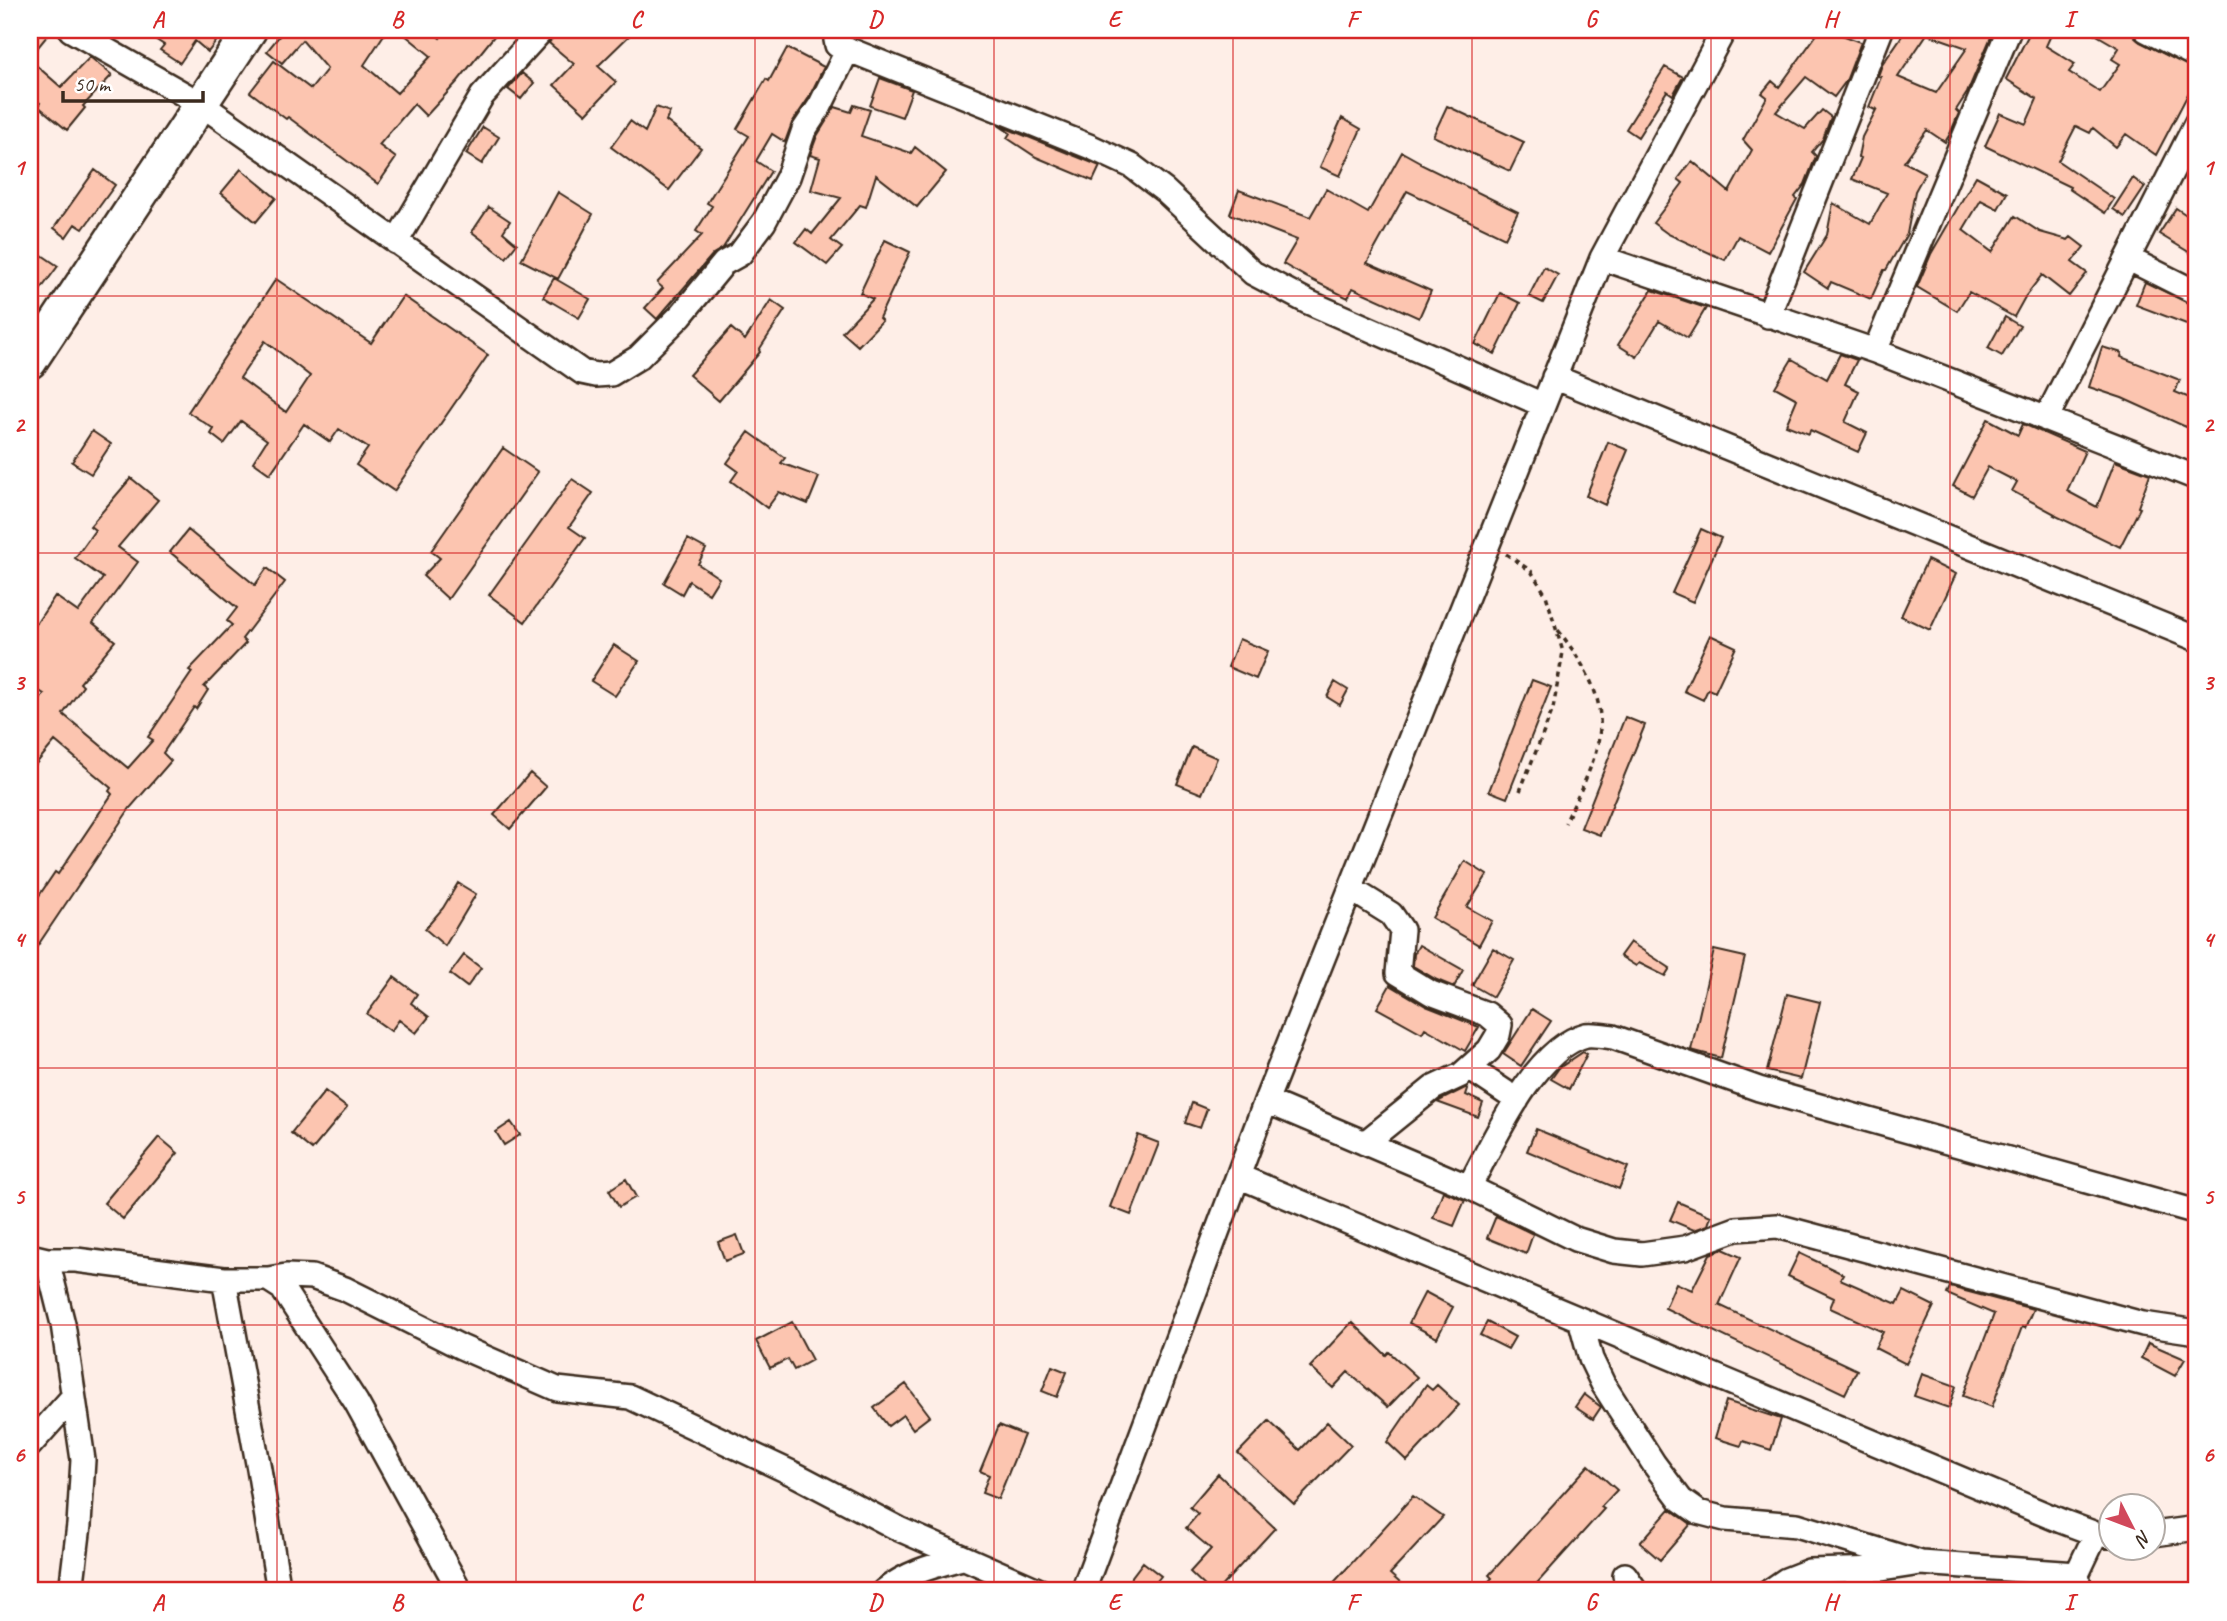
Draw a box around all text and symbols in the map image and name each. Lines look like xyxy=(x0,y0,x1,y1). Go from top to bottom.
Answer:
text: A xyxy=(152,5,166,34)
text: B xyxy=(391,5,405,34)
text: C xyxy=(631,5,645,34)
text: D xyxy=(868,5,884,34)
text: E xyxy=(1108,5,1124,34)
text: F xyxy=(1347,5,1363,34)
text: G xyxy=(1585,5,1600,34)
text: H xyxy=(1823,5,1841,34)
text: I xyxy=(2064,5,2079,34)
scale bar xyxy=(63,60,203,104)
text: 50 m xyxy=(74,71,112,97)
text: 1 xyxy=(14,153,27,182)
text: 1 xyxy=(2203,153,2216,182)
text: 2 xyxy=(14,410,27,439)
text: 2 xyxy=(2203,410,2216,439)
text: 3 xyxy=(14,668,27,697)
text: 3 xyxy=(2203,668,2216,697)
text: 4 xyxy=(14,925,27,954)
text: 4 xyxy=(2203,925,2216,954)
text: 5 xyxy=(14,1182,26,1211)
text: 5 xyxy=(2203,1182,2215,1211)
text: 6 xyxy=(14,1440,27,1469)
text: 6 xyxy=(2203,1440,2216,1469)
north arrow xyxy=(2098,1492,2168,1562)
text: N xyxy=(2129,1525,2157,1553)
text: A xyxy=(152,1588,166,1617)
text: B xyxy=(391,1588,405,1617)
text: C xyxy=(631,1588,645,1617)
text: D xyxy=(868,1588,884,1617)
text: E xyxy=(1108,1588,1124,1617)
text: F xyxy=(1347,1588,1363,1617)
text: G xyxy=(1585,1588,1600,1617)
text: H xyxy=(1823,1588,1841,1617)
text: I xyxy=(2064,1588,2079,1617)

